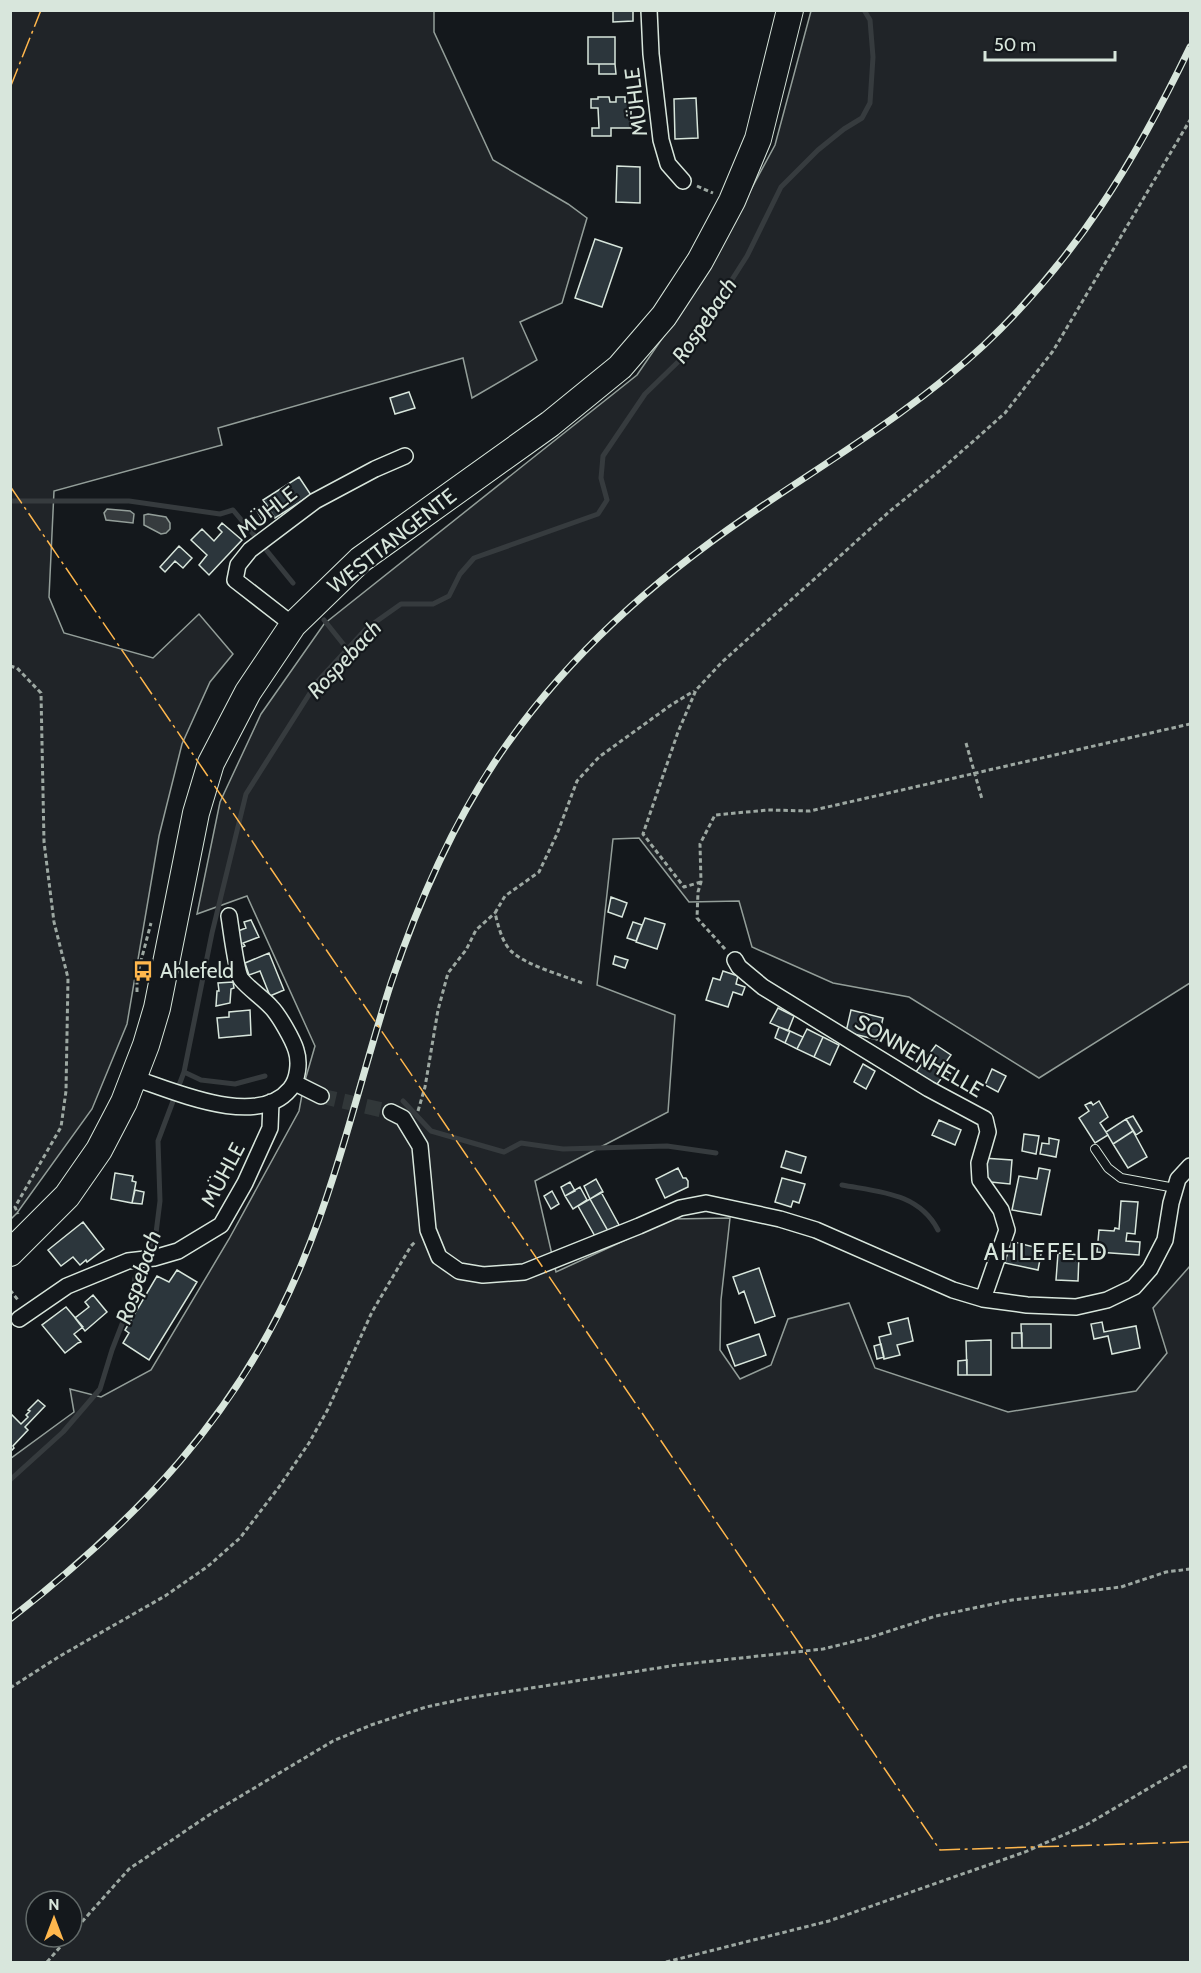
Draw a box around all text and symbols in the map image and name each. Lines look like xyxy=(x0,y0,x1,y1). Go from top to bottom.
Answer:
scale bar xyxy=(985,24,1116,62)
text: 50 m xyxy=(994,34,1036,56)
street label: MÜHLE xyxy=(619,66,652,138)
water label: Rospebach xyxy=(666,273,743,368)
street label: MÜHLE xyxy=(232,480,302,543)
street label: WESTTANGENTE xyxy=(322,483,461,599)
water label: Rospebach xyxy=(301,615,387,704)
place label: Ahlefeld xyxy=(160,958,234,983)
bus stop icon: Ahlefeld xyxy=(131,959,155,983)
street label: SONNENHELLE xyxy=(851,1009,988,1102)
street label: MÜHLE xyxy=(195,1138,250,1211)
water label: Rospebach xyxy=(110,1227,167,1327)
district label: AHLEFELD xyxy=(984,1237,1108,1266)
north arrow xyxy=(24,1889,84,1949)
text: N xyxy=(48,1895,60,1914)

